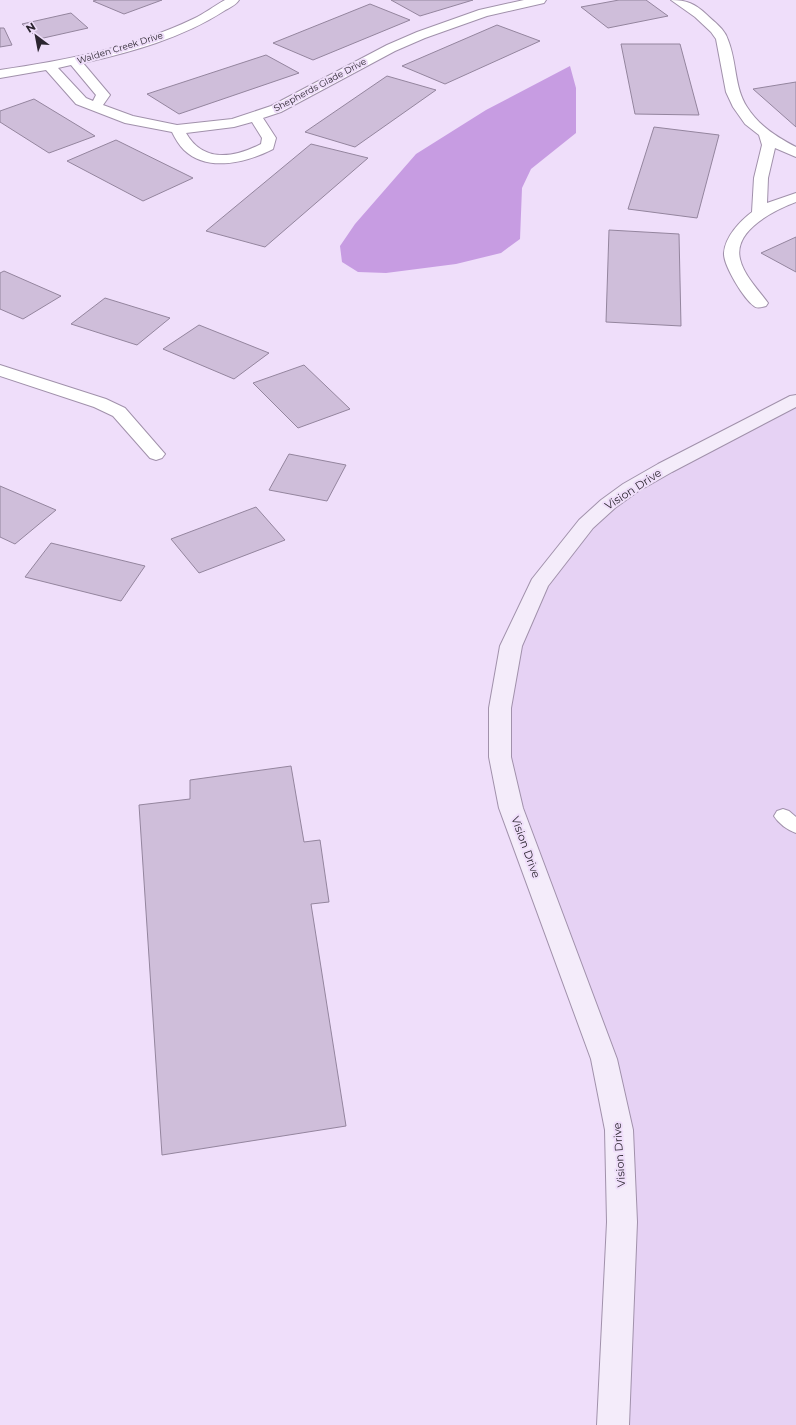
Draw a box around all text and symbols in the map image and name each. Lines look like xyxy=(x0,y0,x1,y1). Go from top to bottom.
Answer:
north arrow xyxy=(16,16,56,56)
text: N xyxy=(23,19,38,36)
street label: Walden Creek Drive xyxy=(76,29,165,66)
street label: Shepherds Glade Drive xyxy=(272,55,368,114)
street label: Vision Drive xyxy=(602,465,664,513)
street label: Vision Drive xyxy=(508,814,544,880)
street label: Vision Drive xyxy=(610,1122,628,1188)

